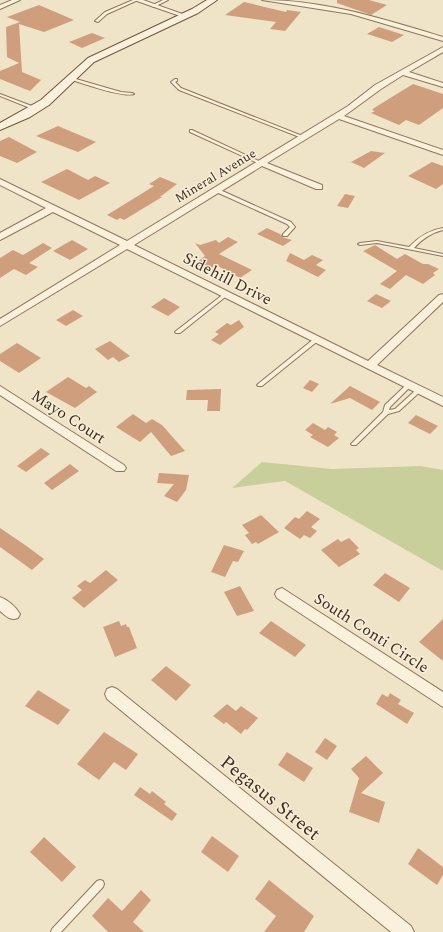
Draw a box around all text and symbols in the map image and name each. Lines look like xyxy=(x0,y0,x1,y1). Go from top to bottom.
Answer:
street label: Mineral Avenue xyxy=(171,144,260,208)
street label: Sidehill Drive xyxy=(179,246,276,312)
street label: Mayo Court xyxy=(26,384,111,450)
street label: South Conti Circle xyxy=(309,587,434,679)
street label: Pegasus Street xyxy=(213,748,327,848)

